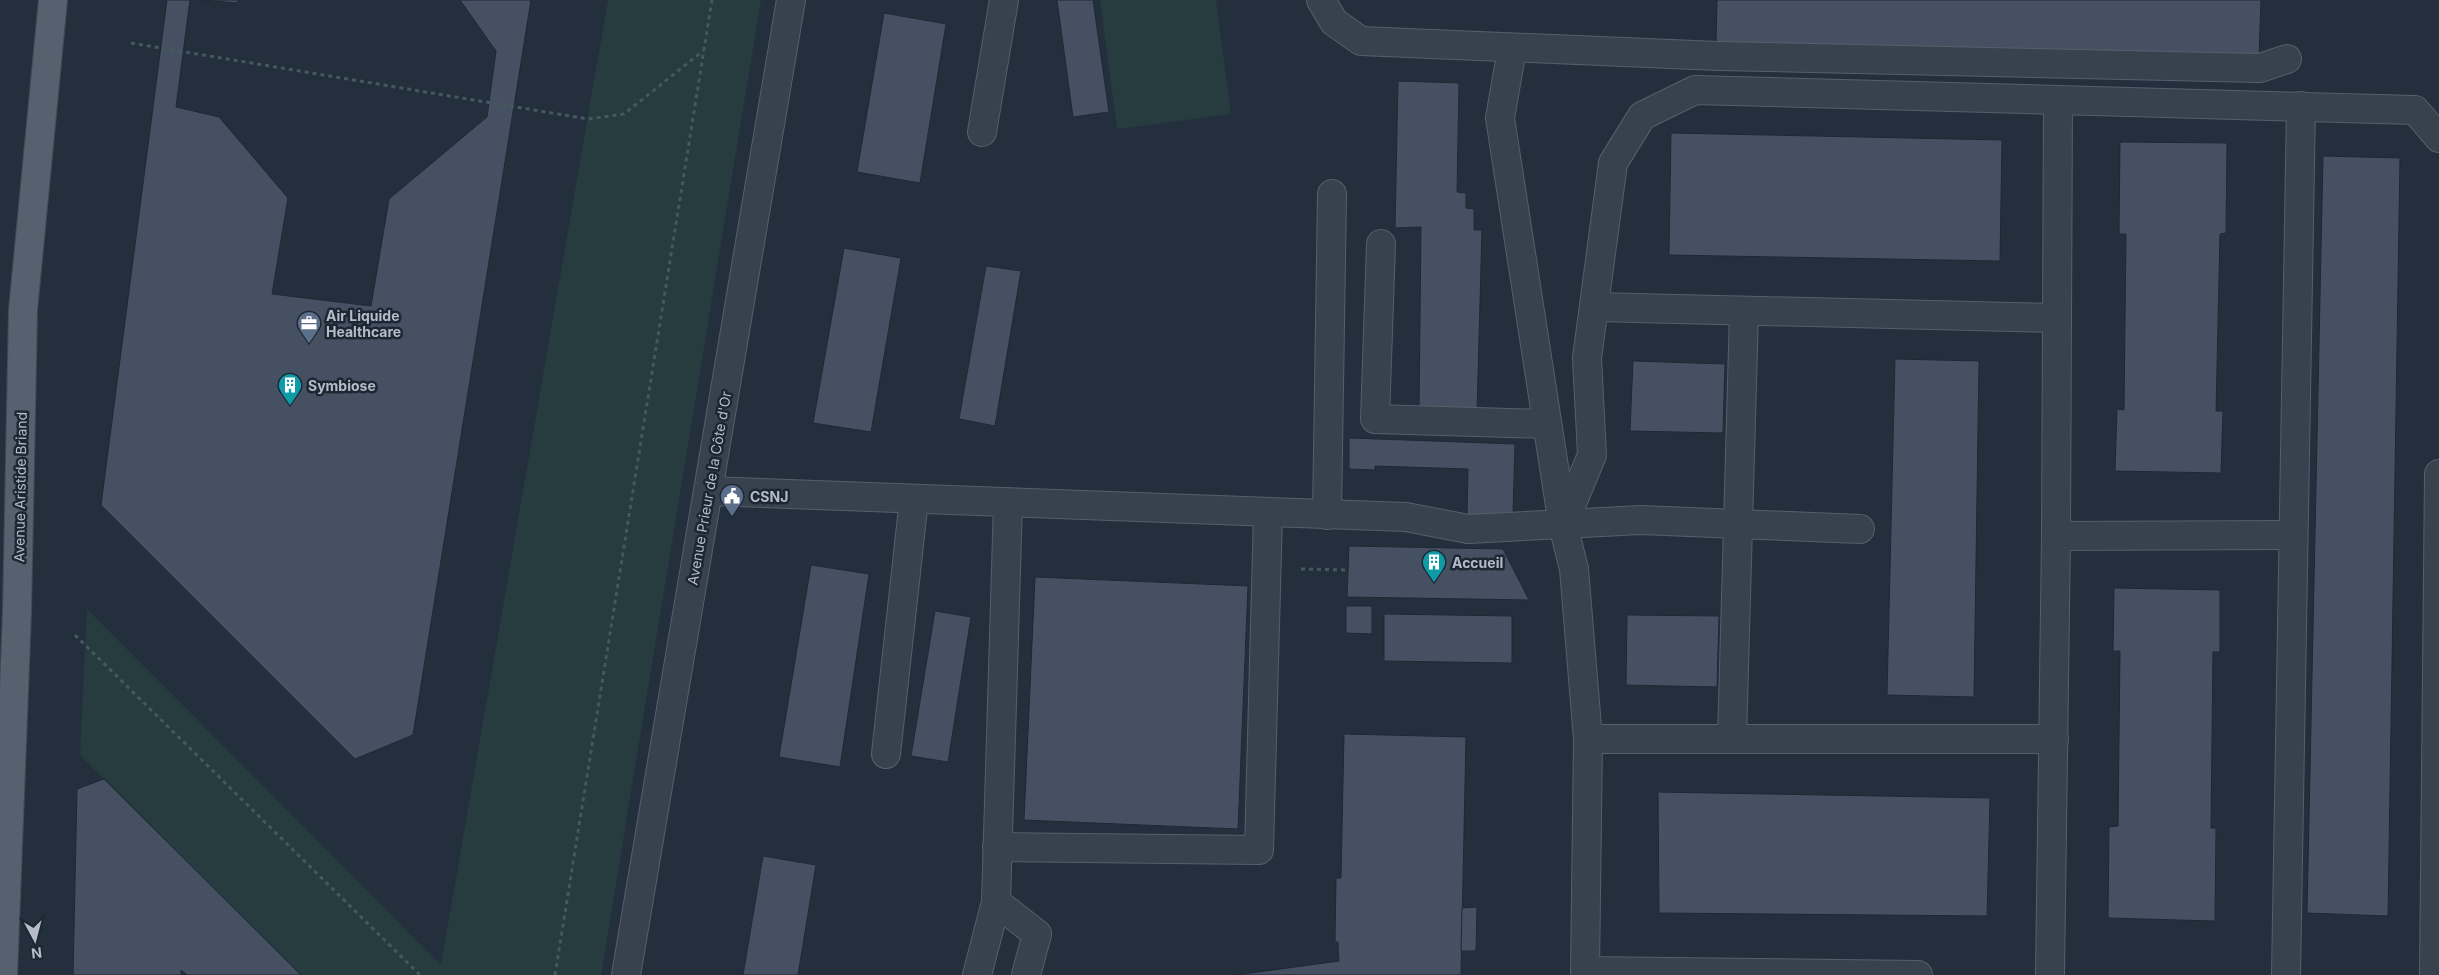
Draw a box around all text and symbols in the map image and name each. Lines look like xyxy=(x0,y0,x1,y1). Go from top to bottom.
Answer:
place label: Air Liquide Healthcare xyxy=(326,307,401,340)
office icon: Air Liquide Healthcare xyxy=(296,310,322,344)
building icon: Symbiose xyxy=(277,372,303,406)
place label: Symbiose xyxy=(308,377,376,394)
street label: Avenue Prieur de la Côte d'Or xyxy=(684,390,734,586)
street label: Avenue Aristide Briand xyxy=(10,412,30,562)
public building icon: CSNJ xyxy=(719,483,745,517)
place label: CSNJ xyxy=(750,488,788,505)
building icon: Accueil xyxy=(1421,549,1447,583)
place label: Accueil xyxy=(1452,554,1503,571)
north arrow xyxy=(10,915,60,965)
text: N xyxy=(30,944,43,962)

